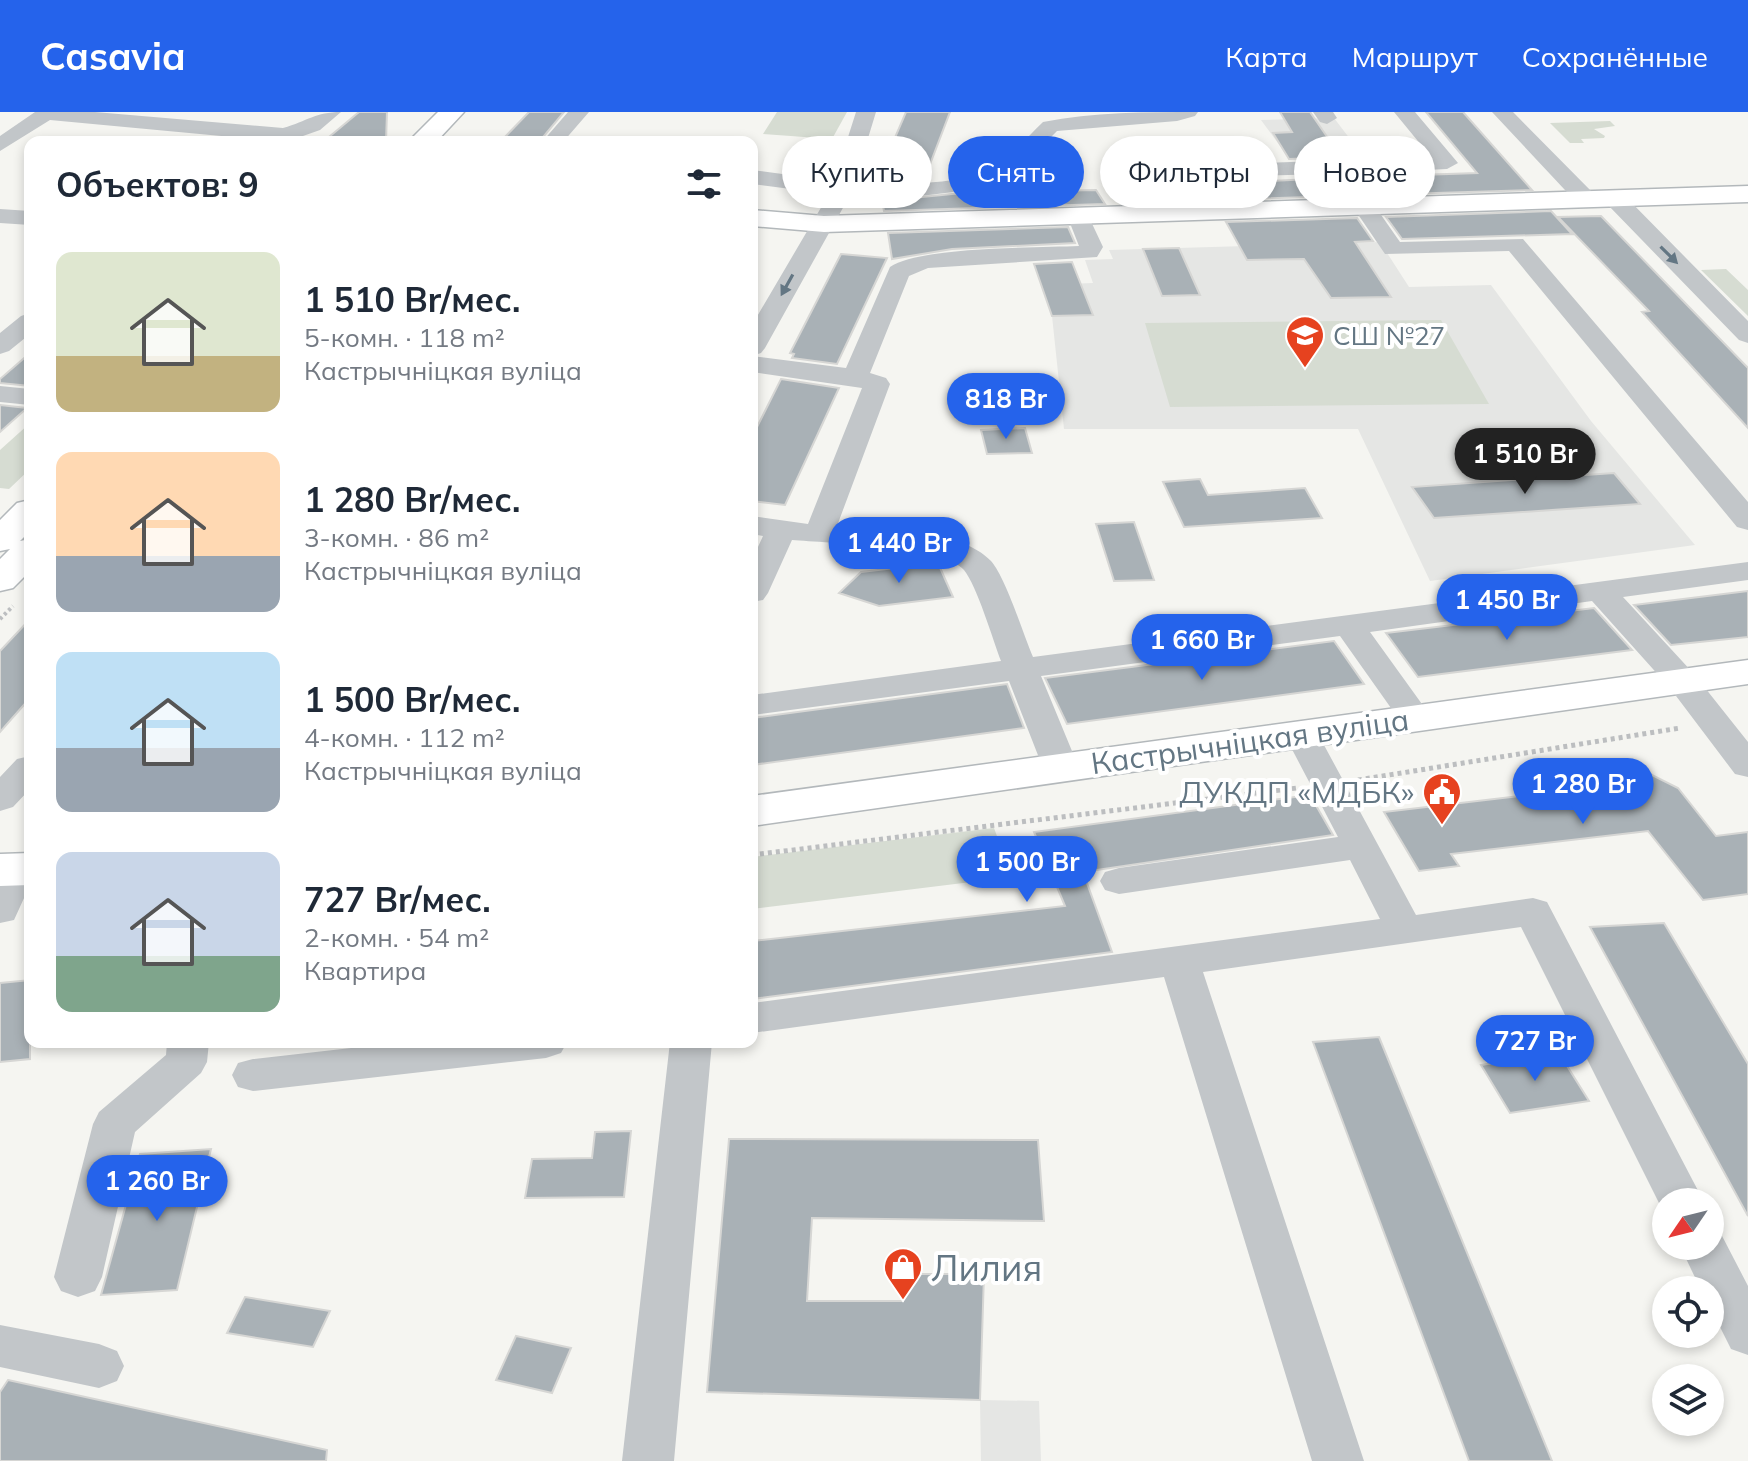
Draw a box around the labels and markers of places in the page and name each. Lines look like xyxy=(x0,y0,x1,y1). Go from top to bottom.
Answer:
school or university icon: СШ №27 xyxy=(1284,314,1326,369)
place label: СШ №27 xyxy=(1333,319,1445,352)
pin: 818 Br xyxy=(941,373,1071,441)
pin: 1 510 Br xyxy=(1442,428,1608,496)
pin: 1 440 Br xyxy=(816,517,982,585)
pin: 1 450 Br xyxy=(1424,574,1590,642)
pin: 1 660 Br xyxy=(1119,614,1285,682)
pin: 1 280 Br xyxy=(1500,758,1666,826)
public building icon: ДУКДП «МДБК» xyxy=(1421,771,1463,826)
place label: ДУКДП «МДБК» xyxy=(1179,773,1414,811)
pin: 1 500 Br xyxy=(944,836,1110,904)
pin: 727 Br xyxy=(1470,1015,1600,1083)
pin: 1 260 Br xyxy=(74,1155,240,1223)
place label: Лилия xyxy=(931,1245,1042,1290)
shop icon: Лилия xyxy=(882,1246,924,1301)

